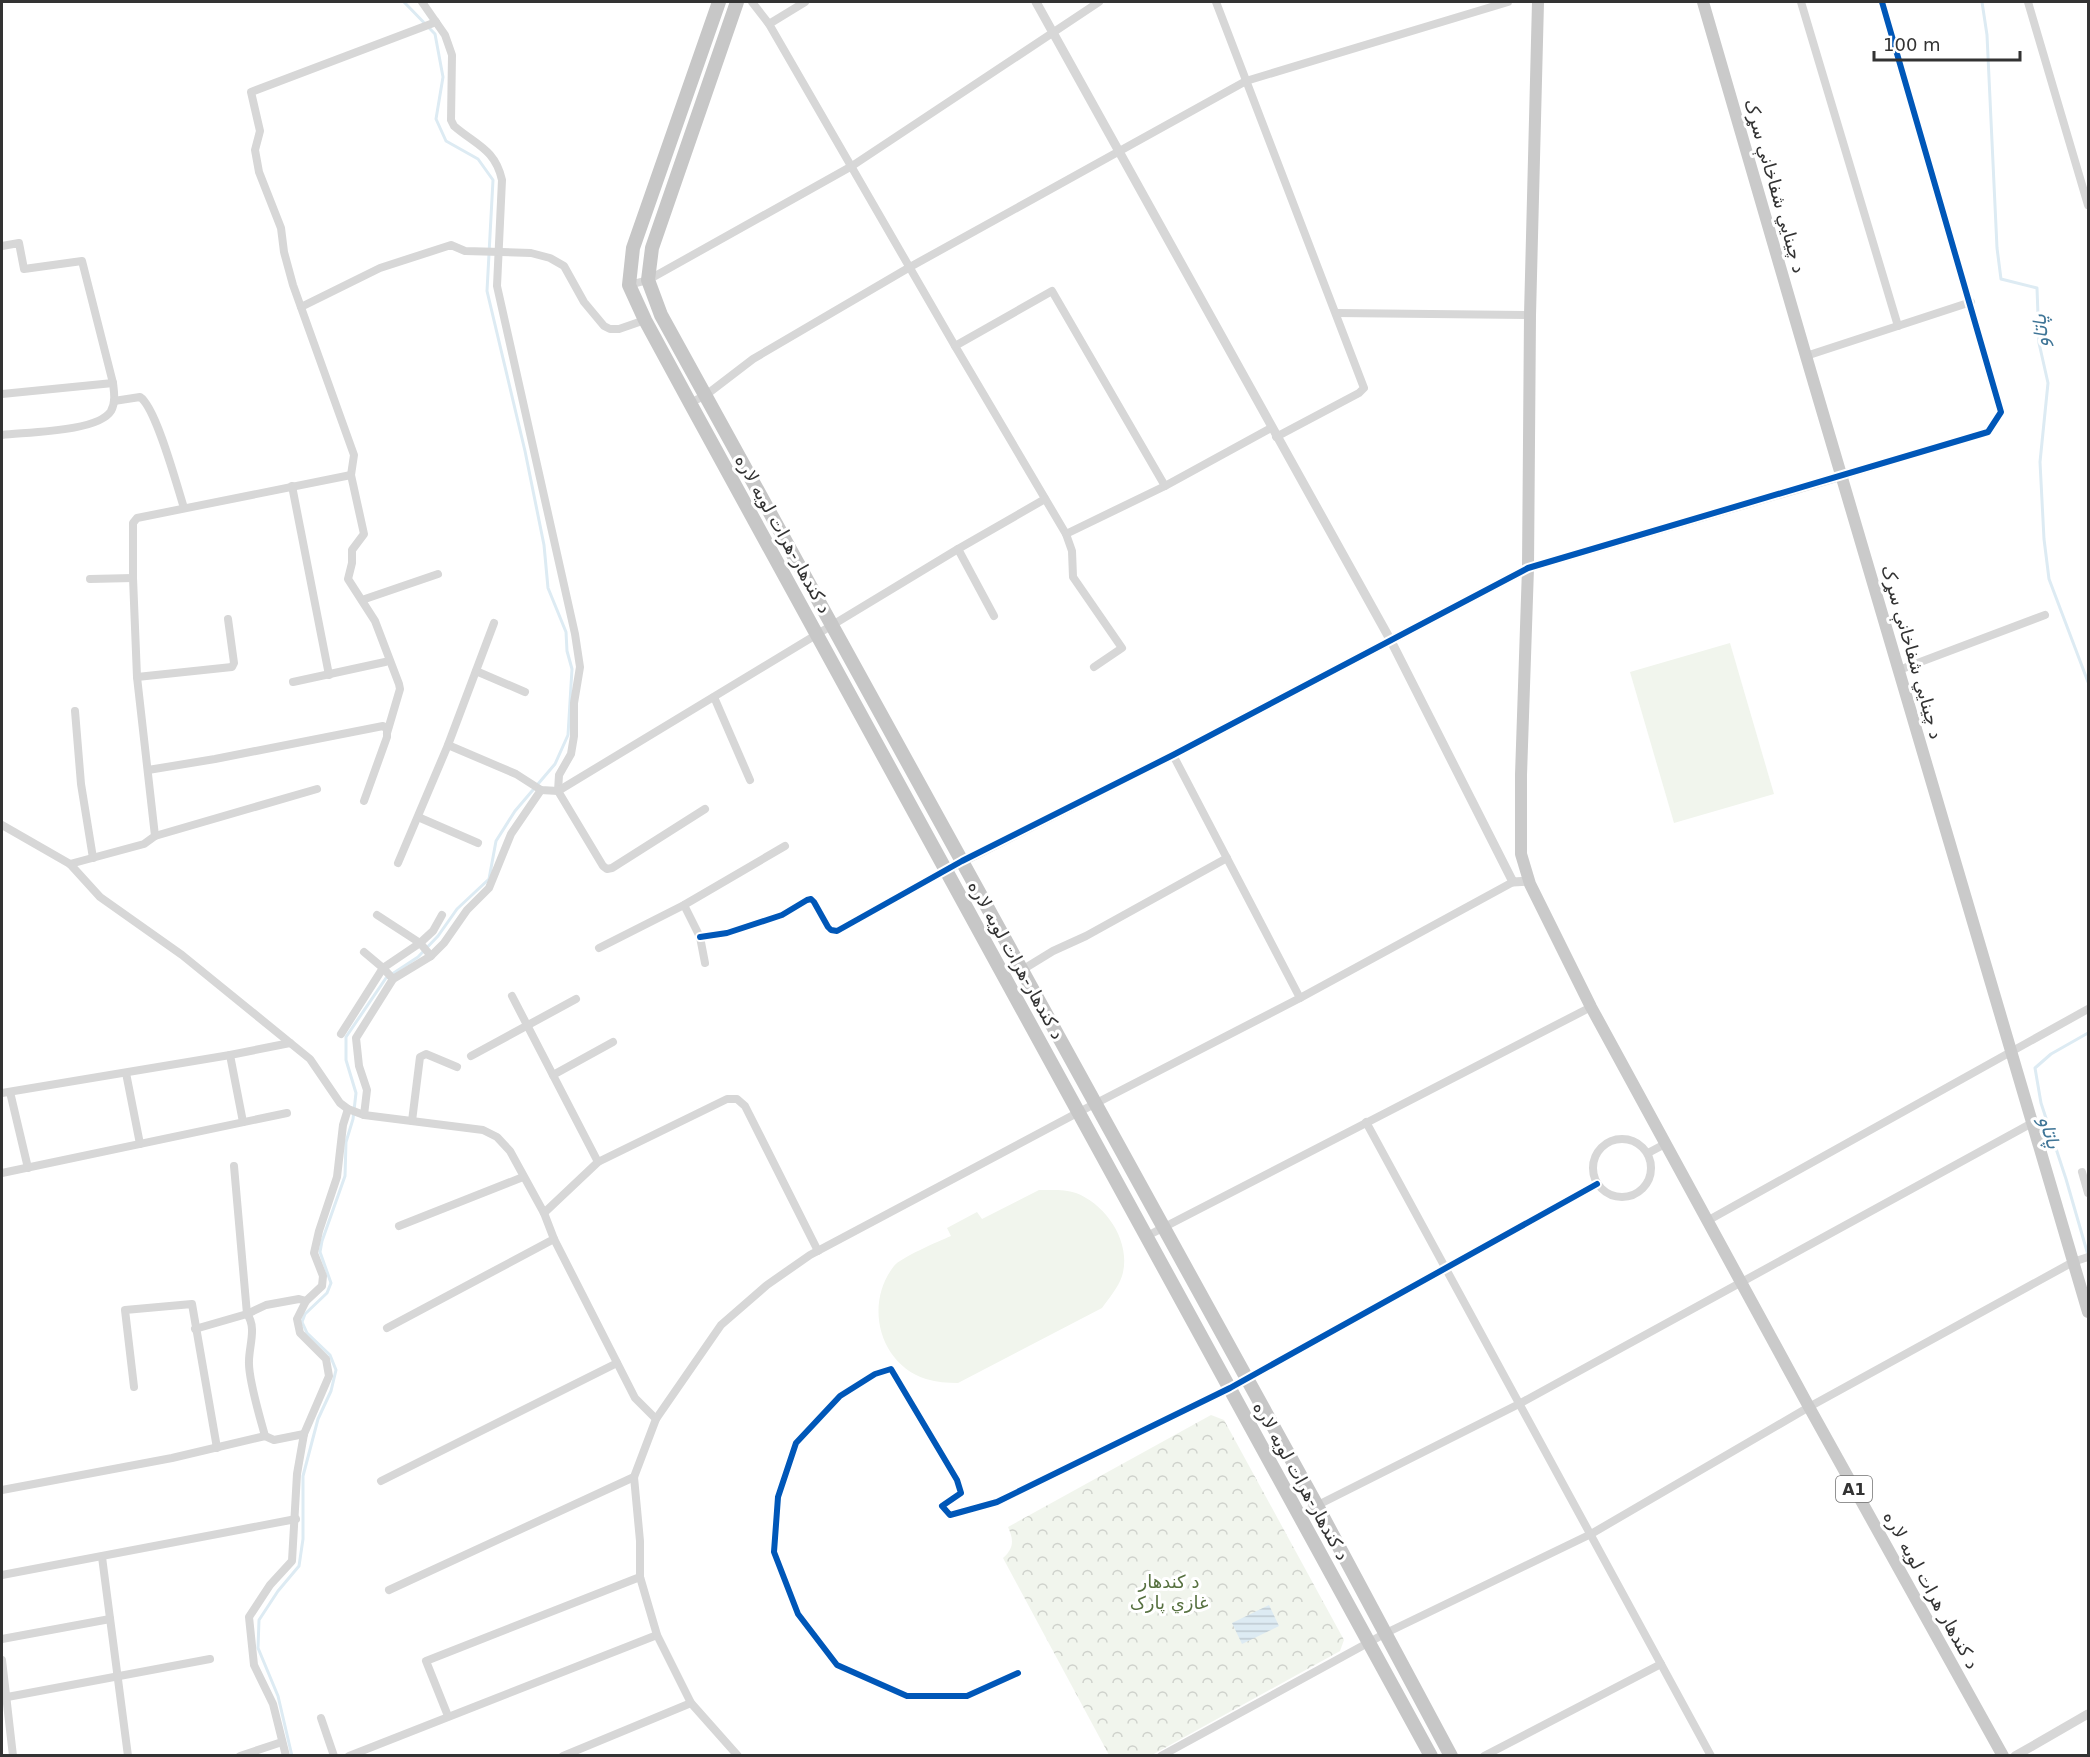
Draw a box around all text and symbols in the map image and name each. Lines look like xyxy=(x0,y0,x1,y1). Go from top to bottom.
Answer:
scale bar xyxy=(1874,24,2020,62)
text: 100 m xyxy=(1883,34,1941,55)
street label: د چينايي شفاخانې سړک xyxy=(1737,96,1810,276)
water label: پاتاو xyxy=(2027,313,2055,348)
street label: د کندهار-هرات لويه لاره xyxy=(730,451,836,617)
street label: د چينايي شفاخانې سړک xyxy=(1874,562,1947,742)
street label: د کندهار-هرات لويه لاره xyxy=(963,877,1069,1043)
water label: پاتاو xyxy=(2032,1113,2066,1152)
street label: د کندهار-هرات لويه لاره xyxy=(1248,1398,1354,1564)
road number: A1 xyxy=(1836,1476,1872,1502)
street label: د کندهار هرات لویه لاره xyxy=(1878,1507,1984,1673)
park label: د کندهار غازي پارک xyxy=(1130,1571,1208,1614)

